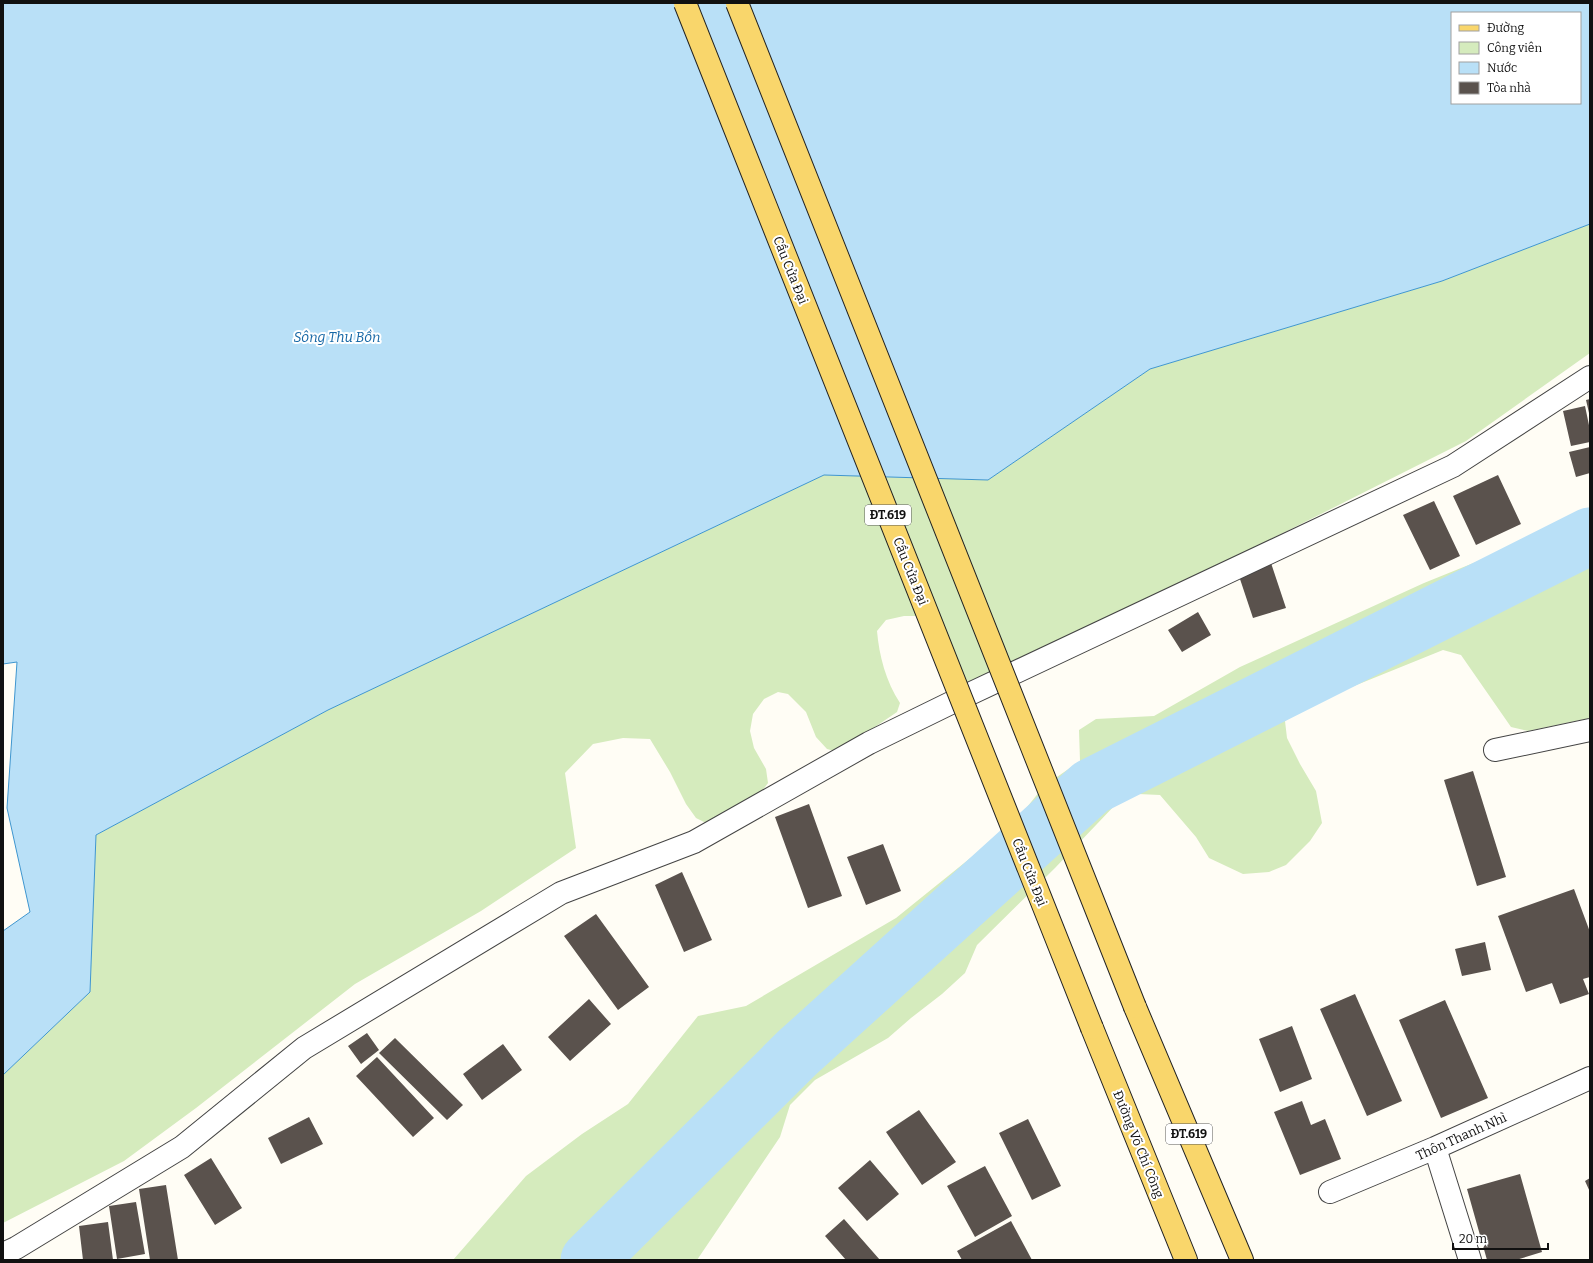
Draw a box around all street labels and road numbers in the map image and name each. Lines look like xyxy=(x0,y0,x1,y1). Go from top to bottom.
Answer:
street label: Cầu Cửa Đại xyxy=(770,234,811,306)
road number: ĐT.619 xyxy=(865,505,911,525)
street label: Cầu Cửa Đại xyxy=(890,535,931,607)
street label: Cầu Cửa Đại xyxy=(1009,836,1050,908)
street label: Đường Võ Chí Công xyxy=(1110,1088,1167,1200)
street label: Thôn Thanh Nhì xyxy=(1414,1110,1509,1163)
road number: ĐT.619 xyxy=(1166,1124,1212,1144)

